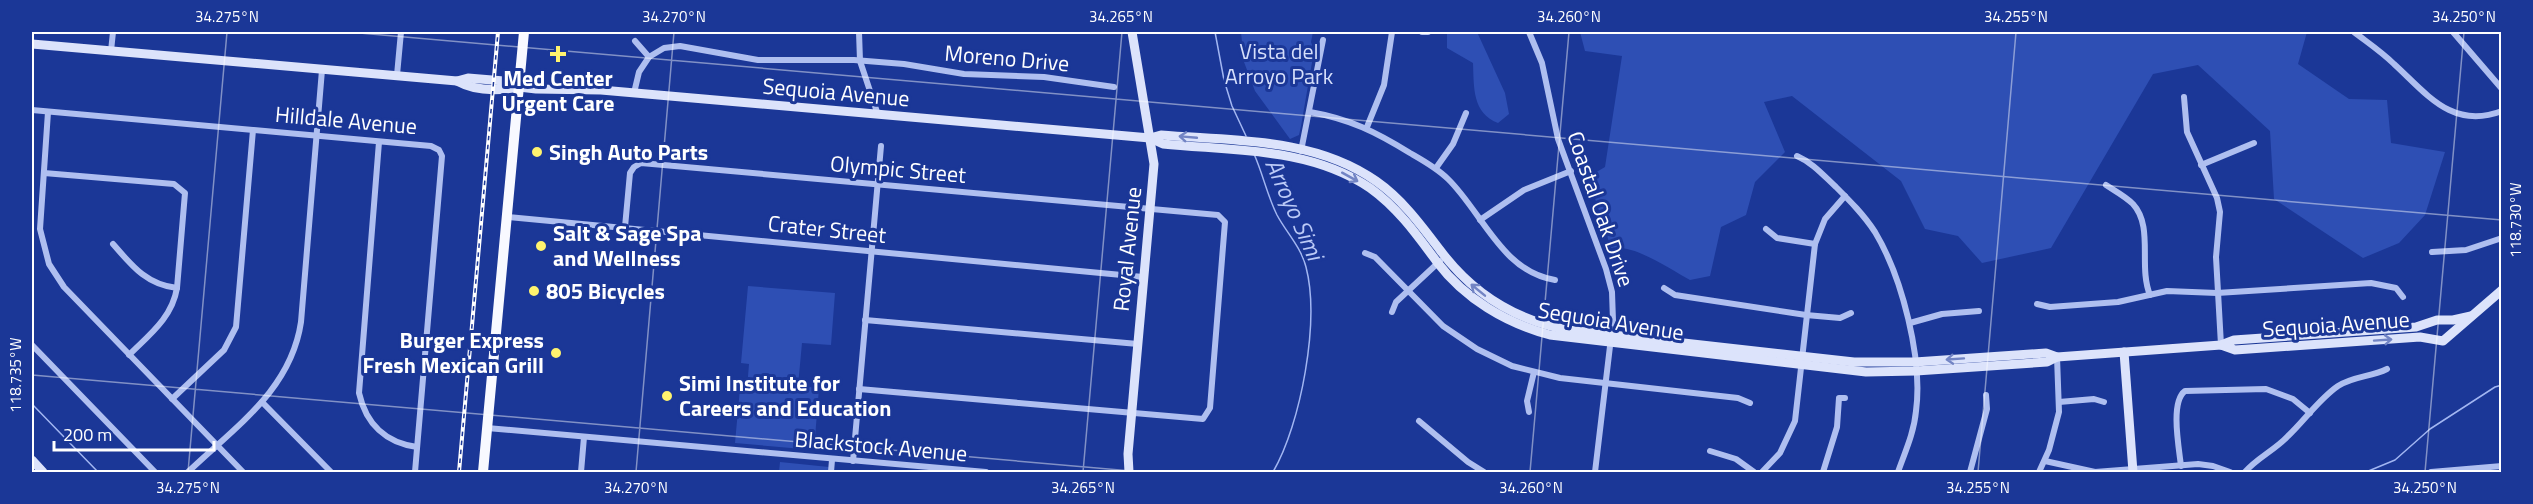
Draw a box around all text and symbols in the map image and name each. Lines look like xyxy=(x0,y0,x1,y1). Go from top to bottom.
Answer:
text: 34.275°N xyxy=(195,5,259,28)
text: 34.270°N xyxy=(642,5,706,28)
text: 34.265°N xyxy=(1089,5,1153,28)
text: 34.260°N xyxy=(1537,5,1601,28)
text: 34.255°N xyxy=(1984,5,2048,28)
text: 34.250°N xyxy=(2432,5,2496,28)
park label: Vista del Arroyo Park xyxy=(1225,34,1334,93)
street label: Moreno Drive xyxy=(943,36,1071,80)
marker: Med Center Urgent Care xyxy=(549,45,567,63)
place label: Med Center Urgent Care xyxy=(501,61,615,120)
street label: Sequoia Avenue xyxy=(761,69,911,115)
street label: Hilldale Avenue xyxy=(274,97,418,143)
street label: Coastal Oak Drive xyxy=(1559,127,1643,291)
one-way arrow xyxy=(1179,131,1199,142)
place label: Singh Auto Parts xyxy=(549,135,708,169)
marker: Singh Auto Parts xyxy=(530,145,544,159)
street label: Olympic Street xyxy=(829,146,968,192)
water label: Arroyo Simi xyxy=(1257,152,1335,268)
one-way arrow xyxy=(1341,171,1358,183)
text: 118.730°W xyxy=(2504,182,2527,258)
street label: Royal Avenue xyxy=(1104,185,1150,313)
street label: Crater Street xyxy=(766,206,888,252)
place label: Salt & Sage Spa and Wellness xyxy=(553,216,701,275)
marker: Salt & Sage Spa and Wellness xyxy=(534,239,548,253)
place label: 805 Bicycles xyxy=(546,274,665,308)
one-way arrow xyxy=(1470,283,1486,296)
marker: 805 Bicycles xyxy=(527,284,541,298)
street label: Sequoia Avenue xyxy=(1536,293,1686,349)
street label: Sequoia Avenue xyxy=(2261,302,2411,346)
place label: Burger Express Fresh Mexican Grill xyxy=(363,323,544,382)
one-way arrow xyxy=(2373,334,2393,345)
text: 118.735°W xyxy=(4,337,27,413)
marker: Burger Express Fresh Mexican Grill xyxy=(549,346,563,360)
one-way arrow xyxy=(1946,354,1966,365)
place label: Simi Institute for Careers and Education xyxy=(679,366,891,425)
marker: Simi Institute for Careers and Education xyxy=(660,389,674,403)
scale bar xyxy=(54,414,214,452)
text: 200 m xyxy=(63,421,112,448)
street label: Blackstock Avenue xyxy=(793,422,969,470)
text: 34.275°N xyxy=(156,476,220,499)
text: 34.270°N xyxy=(604,476,668,499)
text: 34.265°N xyxy=(1051,476,1115,499)
text: 34.260°N xyxy=(1499,476,1563,499)
text: 34.255°N xyxy=(1946,476,2010,499)
text: 34.250°N xyxy=(2393,476,2457,499)

